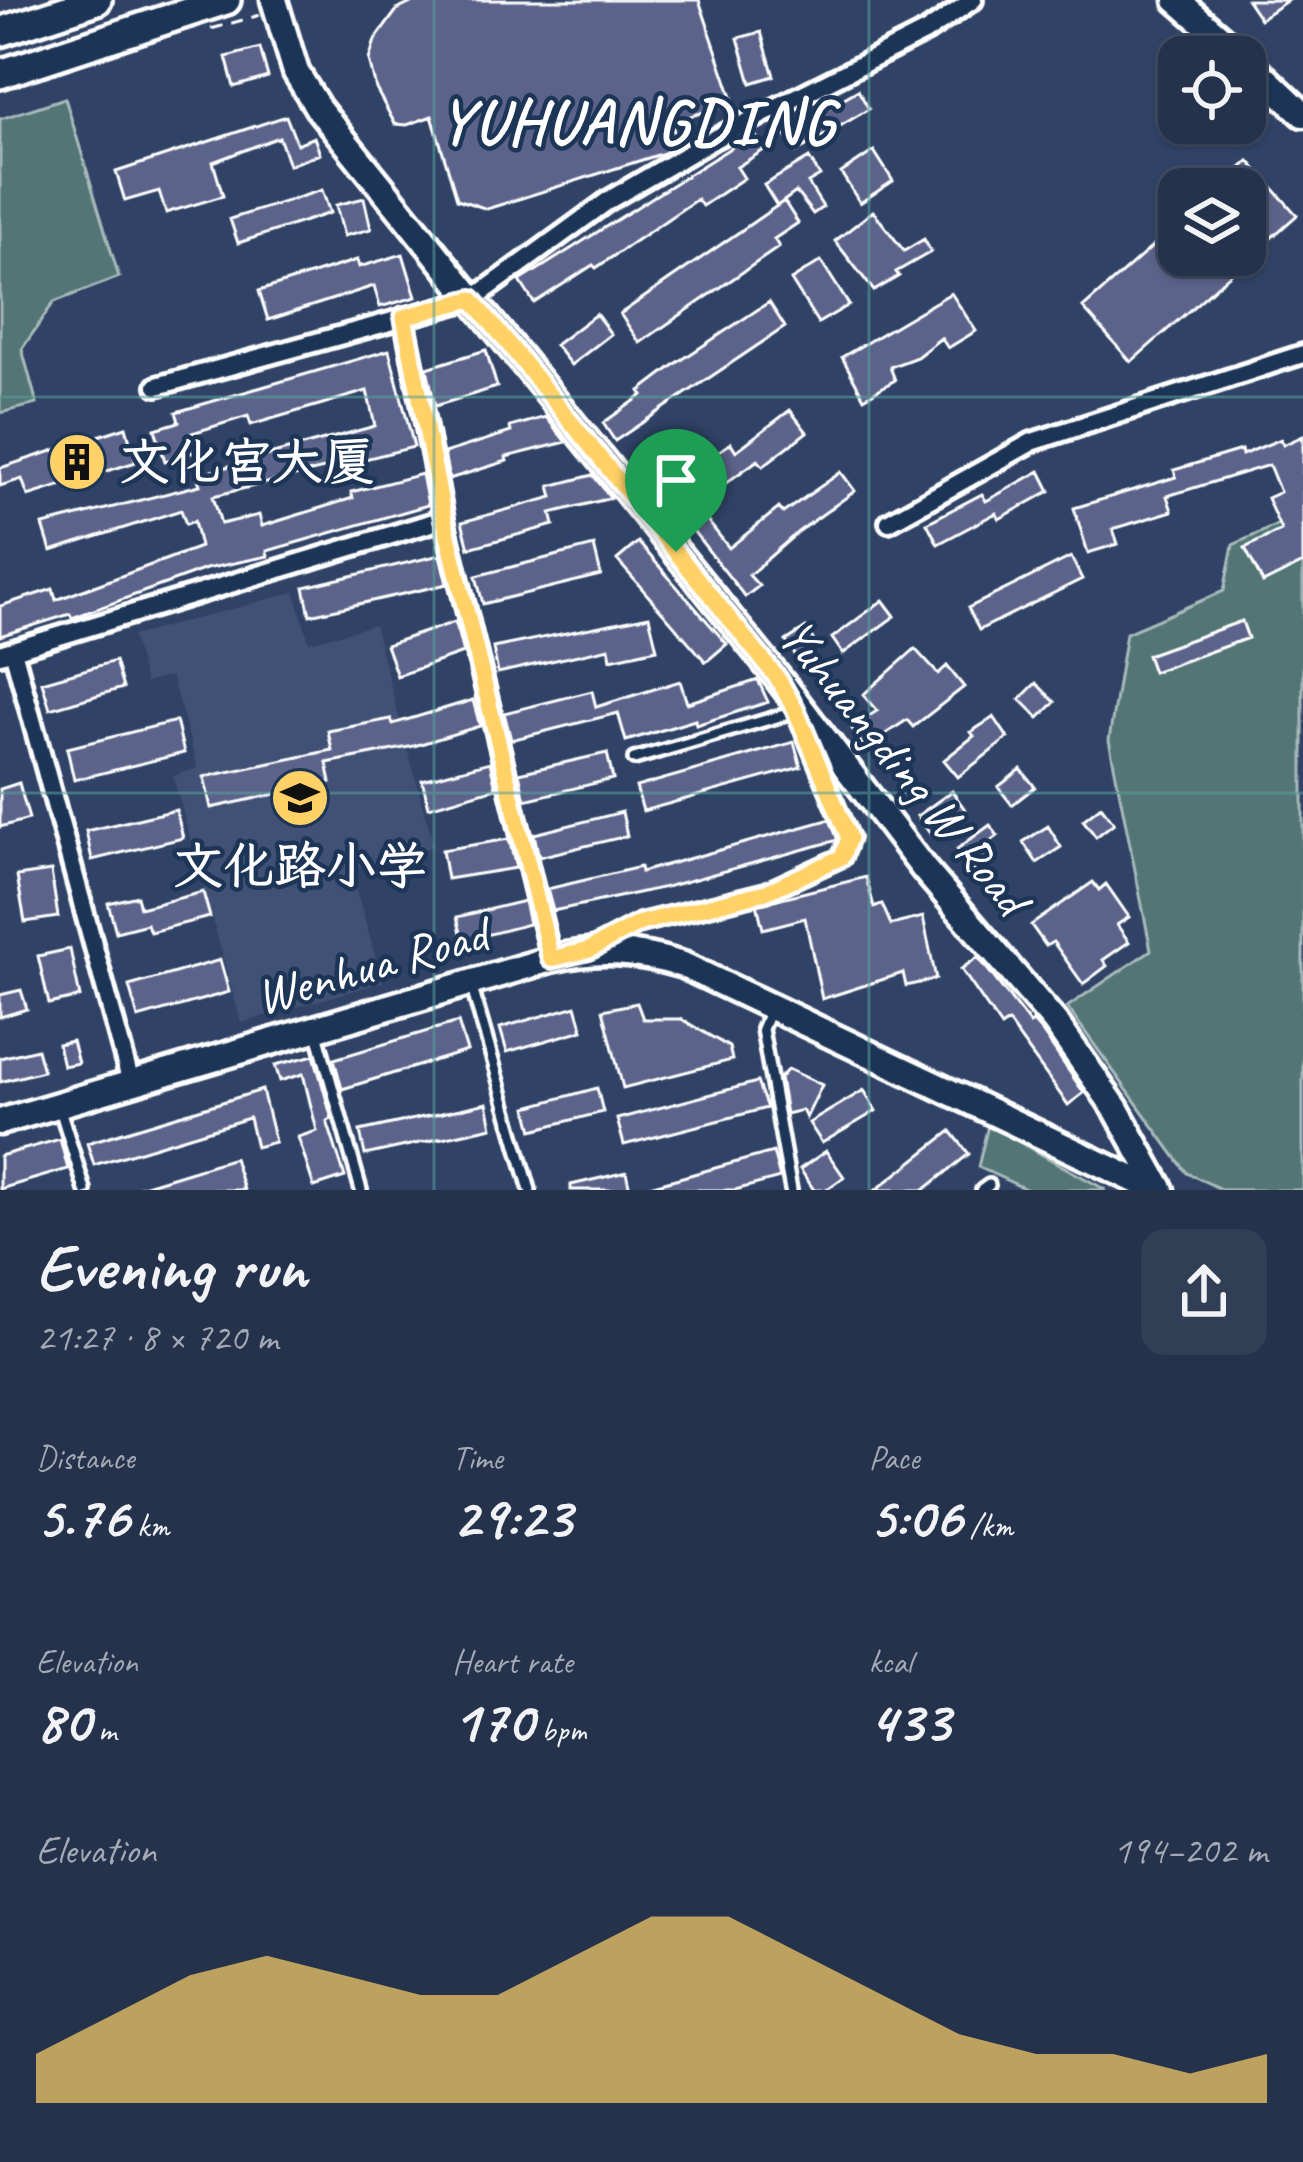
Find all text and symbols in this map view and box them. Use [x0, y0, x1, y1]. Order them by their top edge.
map controls [1158, 36, 1266, 276]
button: locate [1158, 36, 1266, 144]
district label: YUHUANGDING [439, 82, 842, 161]
button: layers [1158, 168, 1266, 276]
pin [625, 429, 727, 552]
place label: 文化宫大厦 [119, 430, 374, 494]
building icon: 文化宫大厦 [46, 431, 108, 493]
icon: arrive [643, 447, 709, 513]
street label: Yuhuangding W Road [765, 605, 1047, 932]
school or university icon: 文化路小学 [269, 767, 331, 829]
place label: 文化路小学 [172, 834, 428, 898]
street label: Wenhua Road [248, 900, 501, 1028]
text: Evening run [36, 1226, 306, 1309]
button: share [1141, 1229, 1267, 1355]
text: 21:27 · 8 × 720 m [36, 1313, 278, 1362]
text: Distance [36, 1437, 134, 1479]
text: Time [452, 1437, 503, 1479]
text: Pace [869, 1437, 920, 1479]
text: 5.76 [36, 1479, 129, 1555]
text: 29:23 [452, 1479, 572, 1555]
text: 5:06 [869, 1479, 962, 1555]
text: km [129, 1505, 169, 1547]
text: /km [962, 1505, 1013, 1547]
text: Elevation [36, 1641, 138, 1683]
text: Heart rate [452, 1641, 573, 1683]
text: kcal [869, 1641, 912, 1683]
text: 80 [36, 1683, 90, 1759]
text: 170 [452, 1683, 533, 1759]
text: 433 [869, 1683, 950, 1759]
text: m [90, 1709, 116, 1751]
text: bpm [533, 1709, 586, 1751]
text: Elevation [36, 1826, 156, 1875]
text: 194–202 m [1113, 1826, 1267, 1875]

